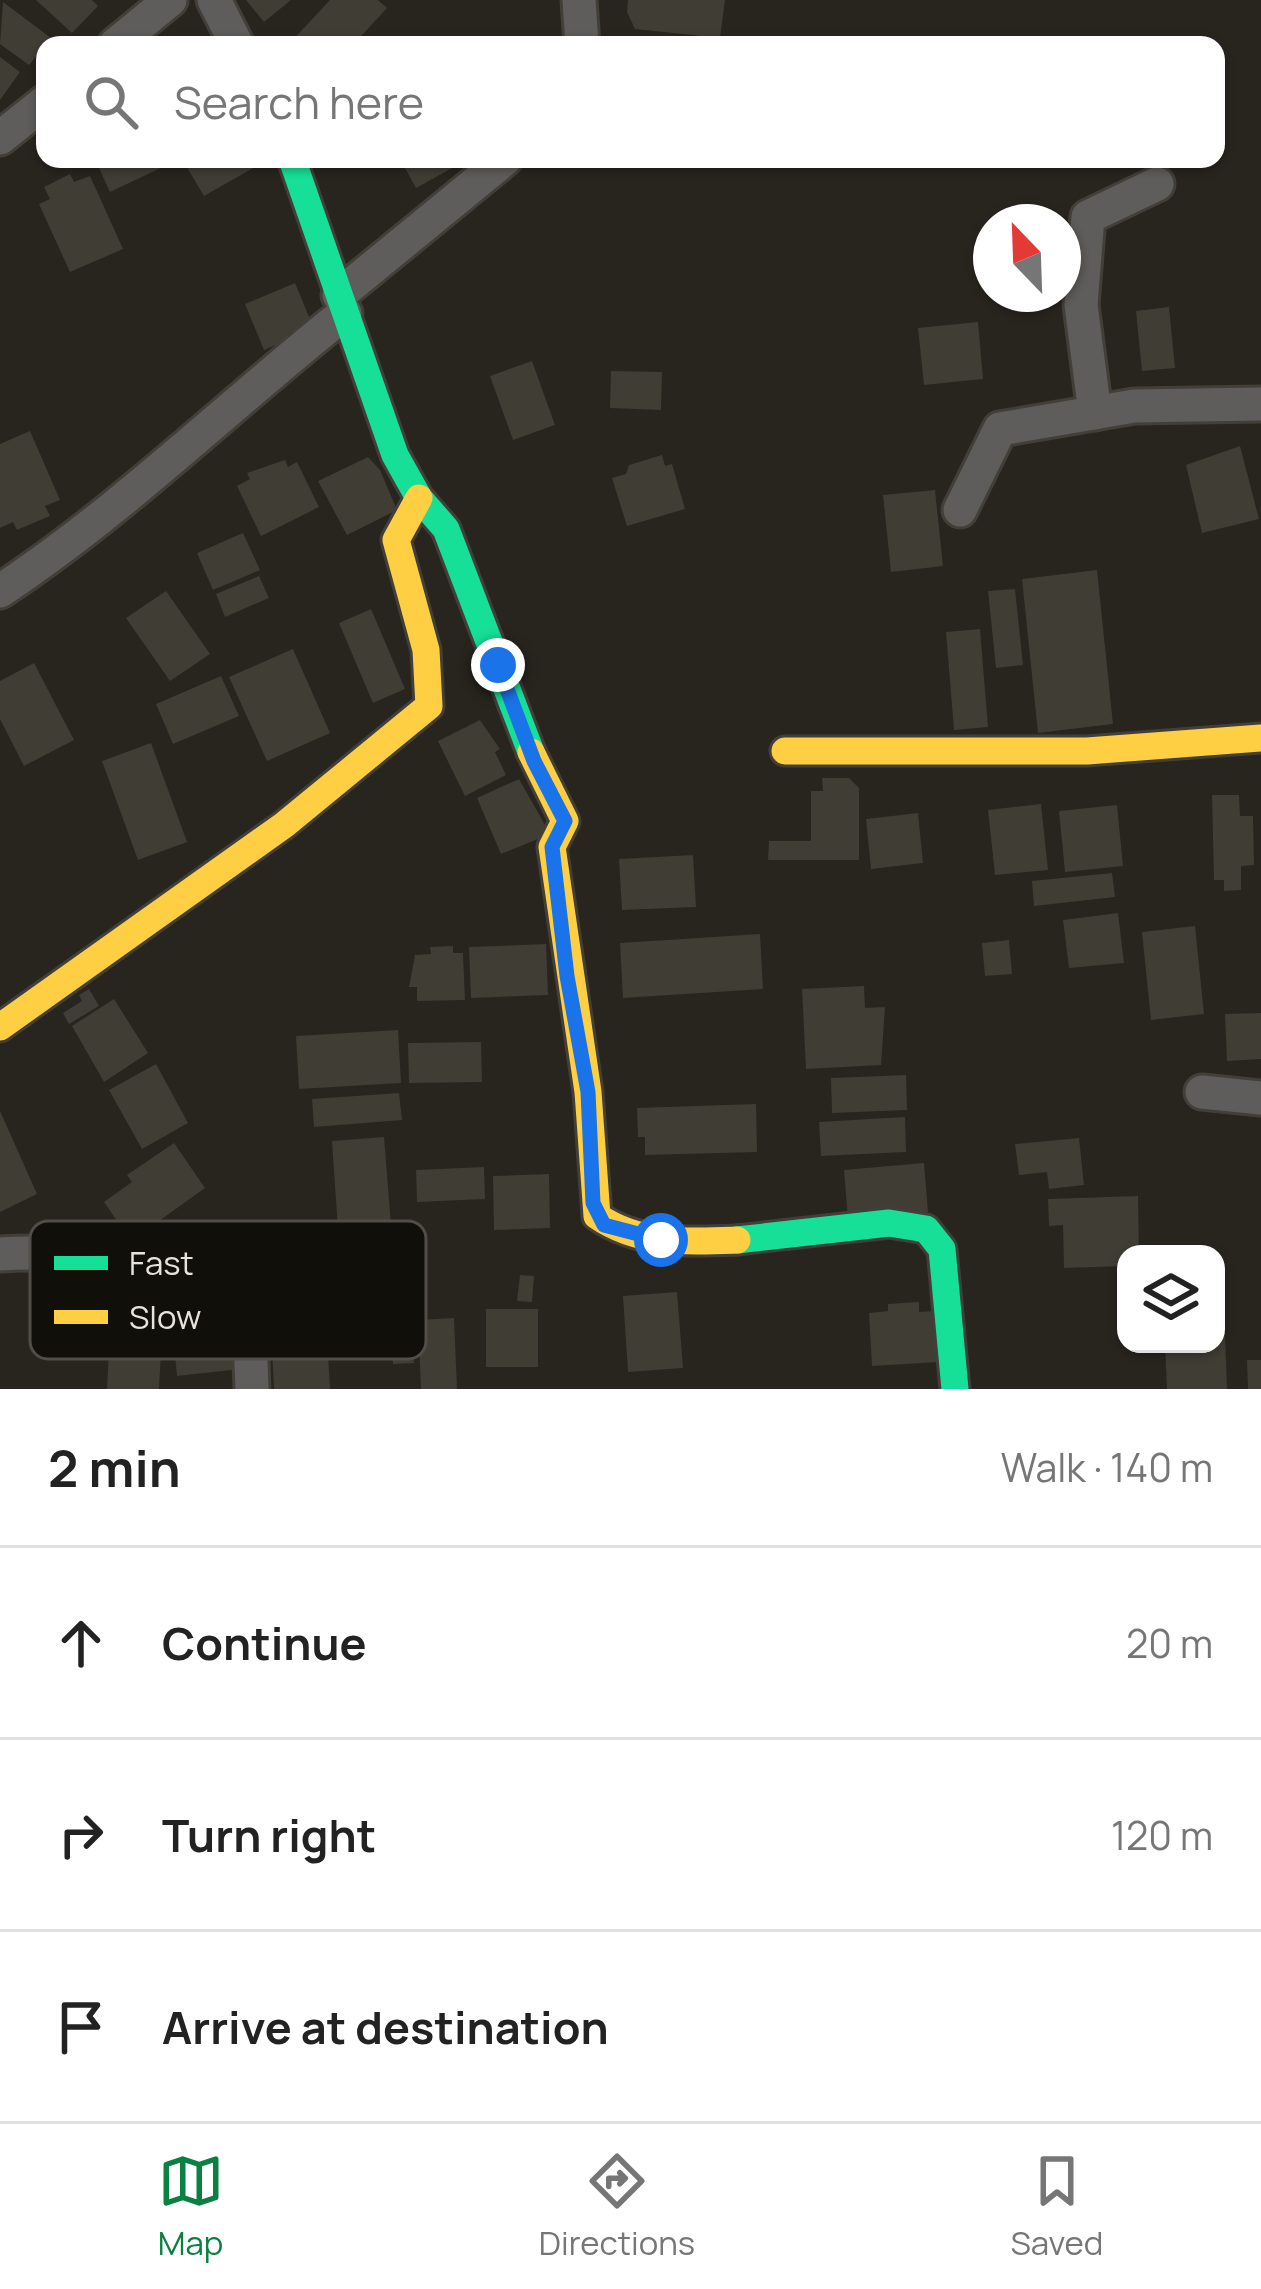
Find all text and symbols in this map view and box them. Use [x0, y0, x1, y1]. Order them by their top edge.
search box [36, 36, 1225, 168]
icon: search [78, 69, 144, 135]
text: Search here [174, 71, 424, 133]
north arrow [973, 204, 1081, 312]
route end [471, 638, 525, 692]
route start [634, 1213, 688, 1267]
legend [30, 1221, 426, 1359]
text: Fast [129, 1240, 194, 1285]
map controls [1117, 1245, 1225, 1353]
button: layers [1117, 1245, 1225, 1353]
text: Slow [129, 1294, 201, 1339]
text: 2 min [48, 1433, 181, 1502]
text: Walk · 140 m [1001, 1440, 1213, 1494]
icon: ahead [48, 1610, 114, 1676]
text: Continue [162, 1612, 367, 1674]
text: 20 m [1126, 1616, 1213, 1670]
icon: right [48, 1802, 114, 1868]
text: Turn right [162, 1804, 376, 1866]
text: 120 m [1111, 1808, 1213, 1862]
icon: arrive [48, 1994, 114, 2060]
text: Arrive at destination [162, 1996, 609, 2058]
tab: Map [158, 2148, 224, 2265]
tab: Directions [539, 2148, 695, 2265]
tab: Saved [1010, 2148, 1103, 2265]

